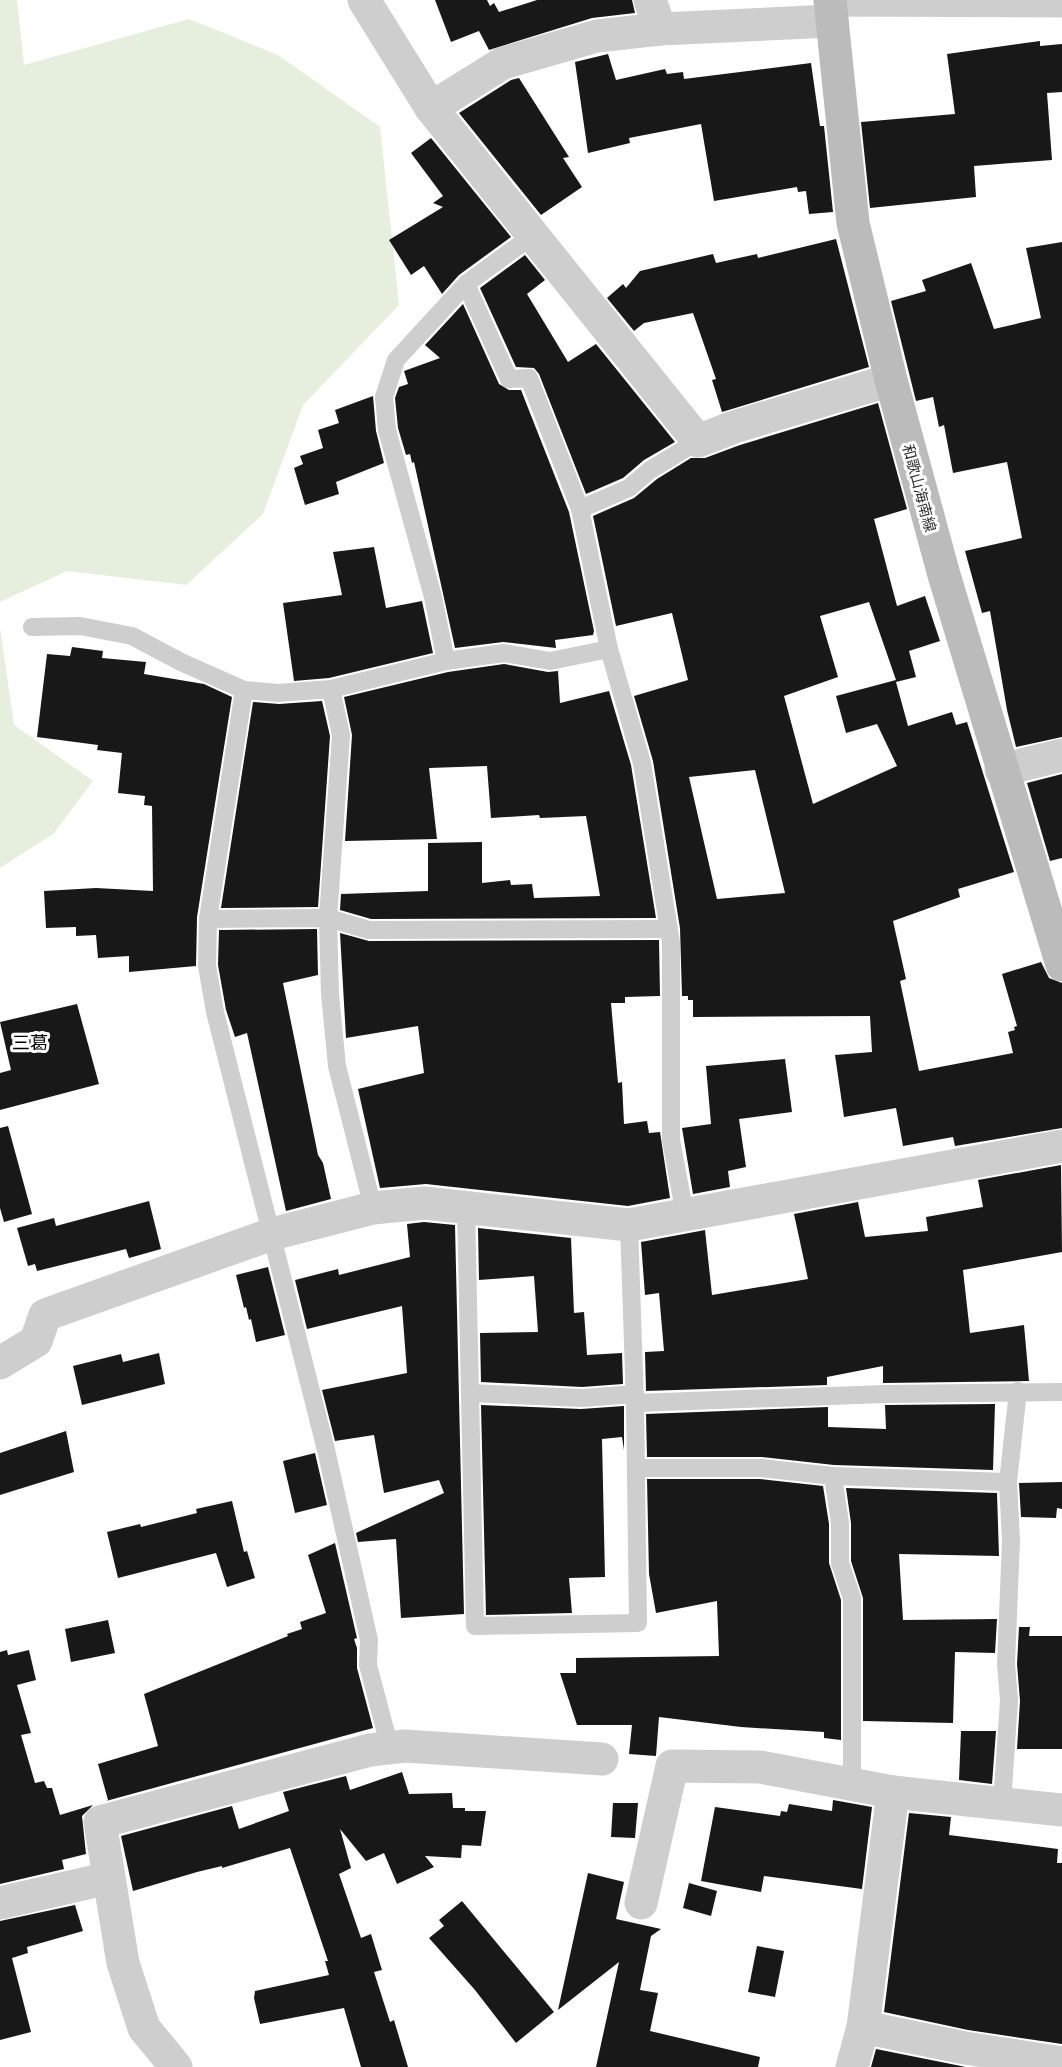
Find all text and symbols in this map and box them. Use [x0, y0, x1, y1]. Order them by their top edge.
street label: 和歌山海南線 [899, 442, 941, 534]
district label: 三葛 [12, 1030, 48, 1054]

